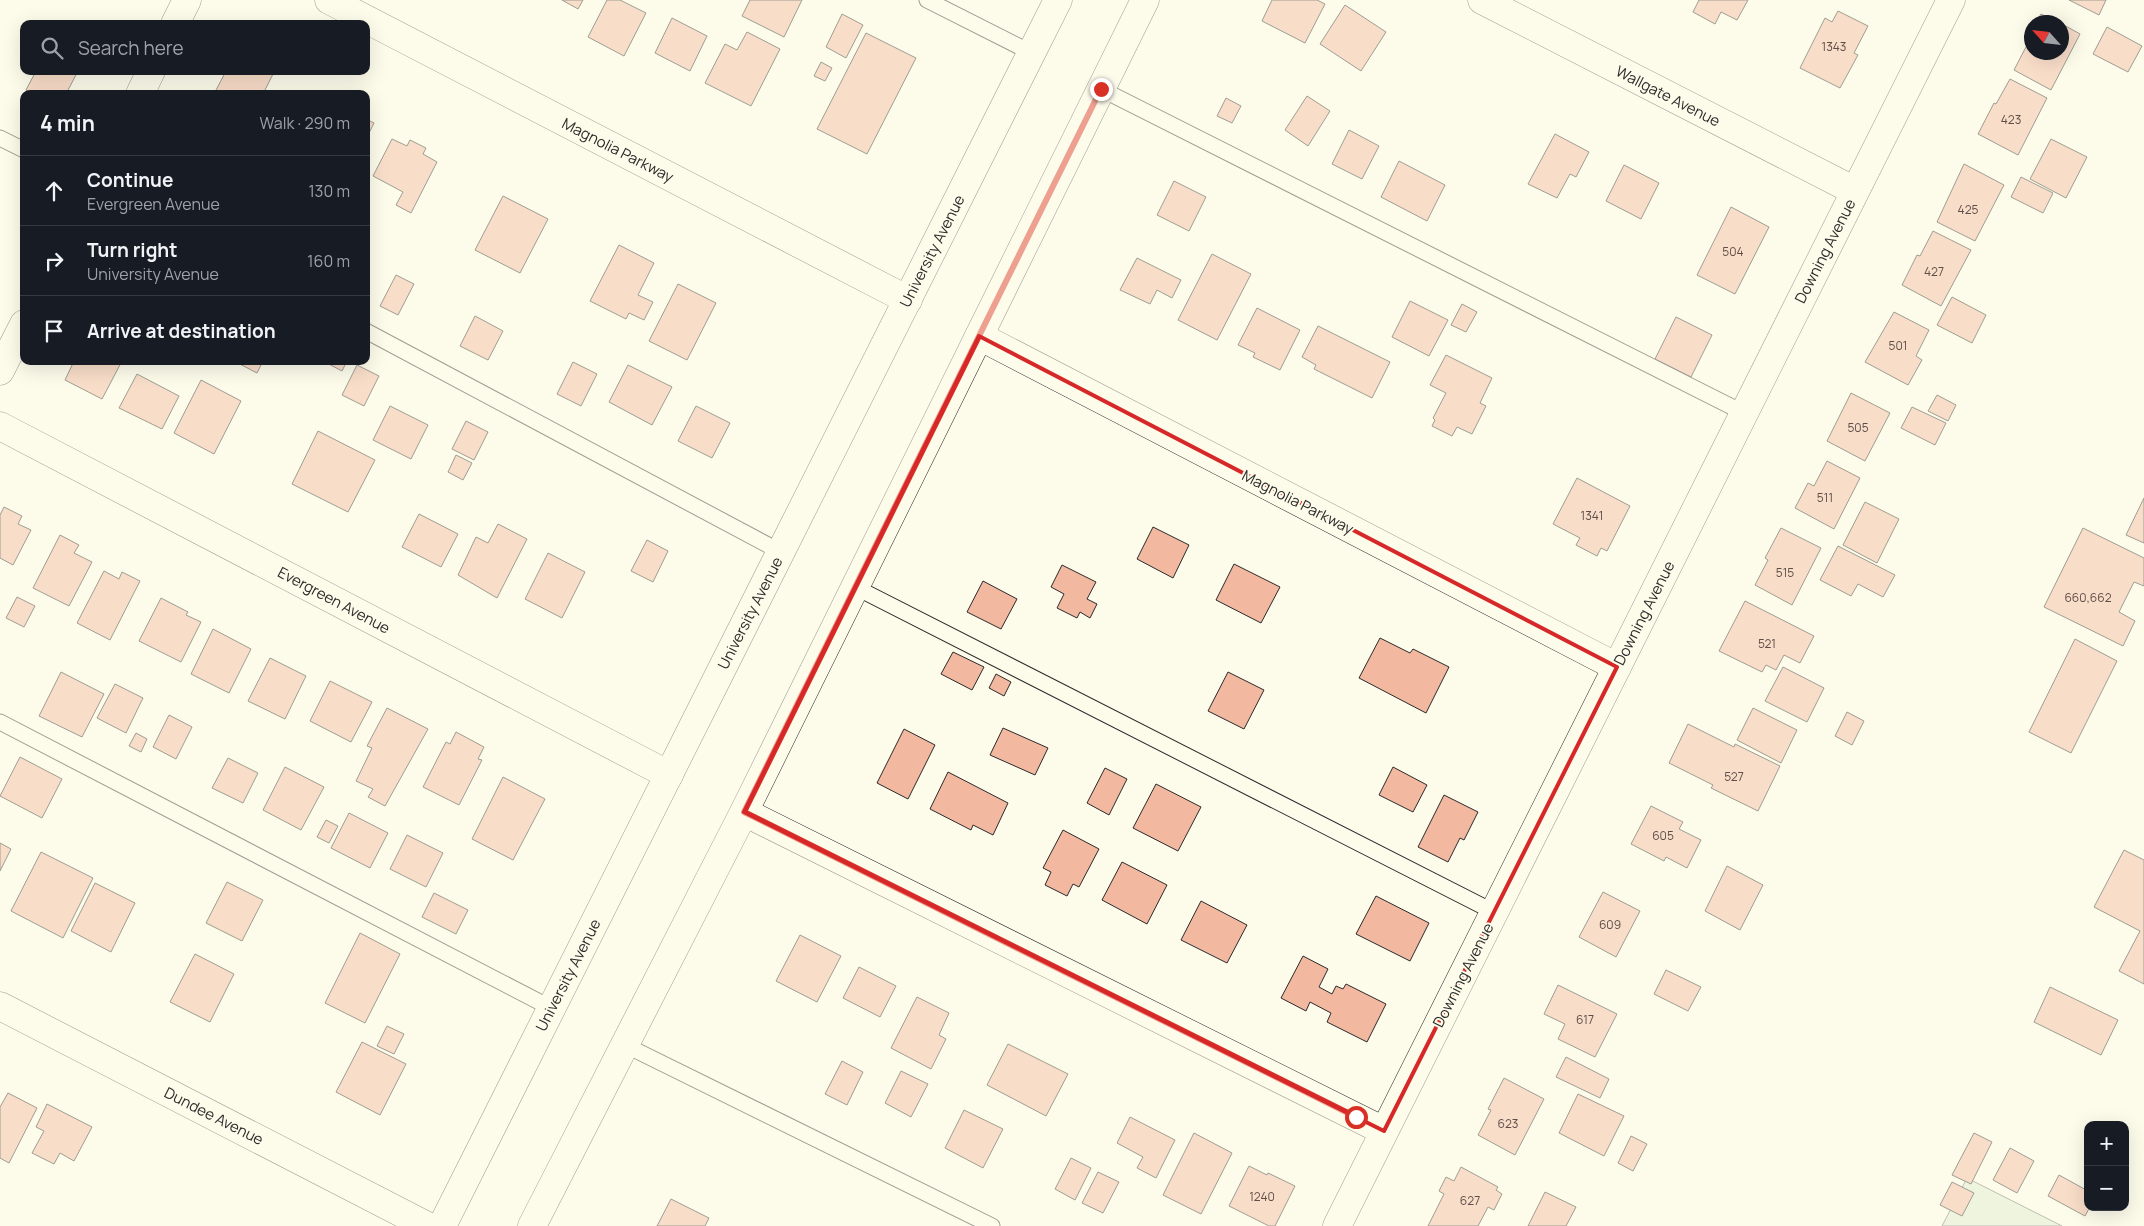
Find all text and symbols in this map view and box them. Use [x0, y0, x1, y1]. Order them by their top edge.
north arrow [2024, 15, 2069, 60]
search box [20, 20, 370, 75]
icon: search [38, 34, 66, 62]
text: Search here [78, 35, 184, 61]
house number: 1343 [1821, 38, 1847, 55]
street label: Wallgate Avenue [1612, 61, 1724, 132]
route end [1090, 78, 1113, 101]
text: 4 min [40, 109, 95, 137]
house number: 423 [2001, 111, 2021, 128]
text: Walk · 290 m [260, 112, 350, 134]
street label: Magnolia Parkway [559, 113, 677, 187]
text: Continue [87, 167, 173, 193]
icon: ahead [40, 177, 68, 205]
text: 130 m [308, 180, 350, 202]
street label: University Avenue [895, 191, 970, 311]
text: Evergreen Avenue [87, 193, 220, 215]
street label: Downing Avenue [1790, 195, 1860, 307]
house number: 425 [1958, 201, 1978, 218]
text: Turn right [87, 237, 177, 263]
house number: 504 [1722, 243, 1744, 260]
icon: right [40, 247, 68, 275]
text: 160 m [307, 250, 350, 272]
text: University Avenue [87, 263, 219, 285]
house number: 427 [1924, 263, 1944, 280]
icon: arrive [40, 317, 68, 345]
text: Arrive at destination [87, 318, 276, 344]
house number: 501 [1889, 337, 1907, 354]
house number: 505 [1847, 419, 1869, 436]
street label: Magnolia Parkway [1239, 465, 1357, 539]
house number: 511 [1817, 489, 1833, 506]
house number: 1341 [1580, 507, 1604, 524]
street label: University Avenue [713, 553, 788, 673]
street label: Downing Avenue [1609, 557, 1679, 669]
street label: Evergreen Avenue [274, 562, 394, 639]
house number: 515 [1776, 564, 1794, 581]
house number: 660,662 [2064, 589, 2112, 606]
house number: 521 [1758, 635, 1776, 652]
house number: 527 [1724, 768, 1744, 785]
house number: 605 [1652, 827, 1674, 844]
street label: University Avenue [531, 915, 606, 1035]
house number: 609 [1599, 916, 1621, 933]
street label: Downing Avenue [1428, 919, 1498, 1031]
house number: 617 [1576, 1011, 1594, 1028]
street label: Dundee Avenue [161, 1082, 267, 1150]
route start [1345, 1106, 1368, 1129]
house number: 623 [1498, 1115, 1518, 1132]
map controls [2084, 1121, 2129, 1211]
button: + [2084, 1121, 2129, 1166]
button: − [2084, 1166, 2129, 1211]
house number: 1240 [1249, 1188, 1275, 1205]
house number: 627 [1460, 1192, 1480, 1209]

